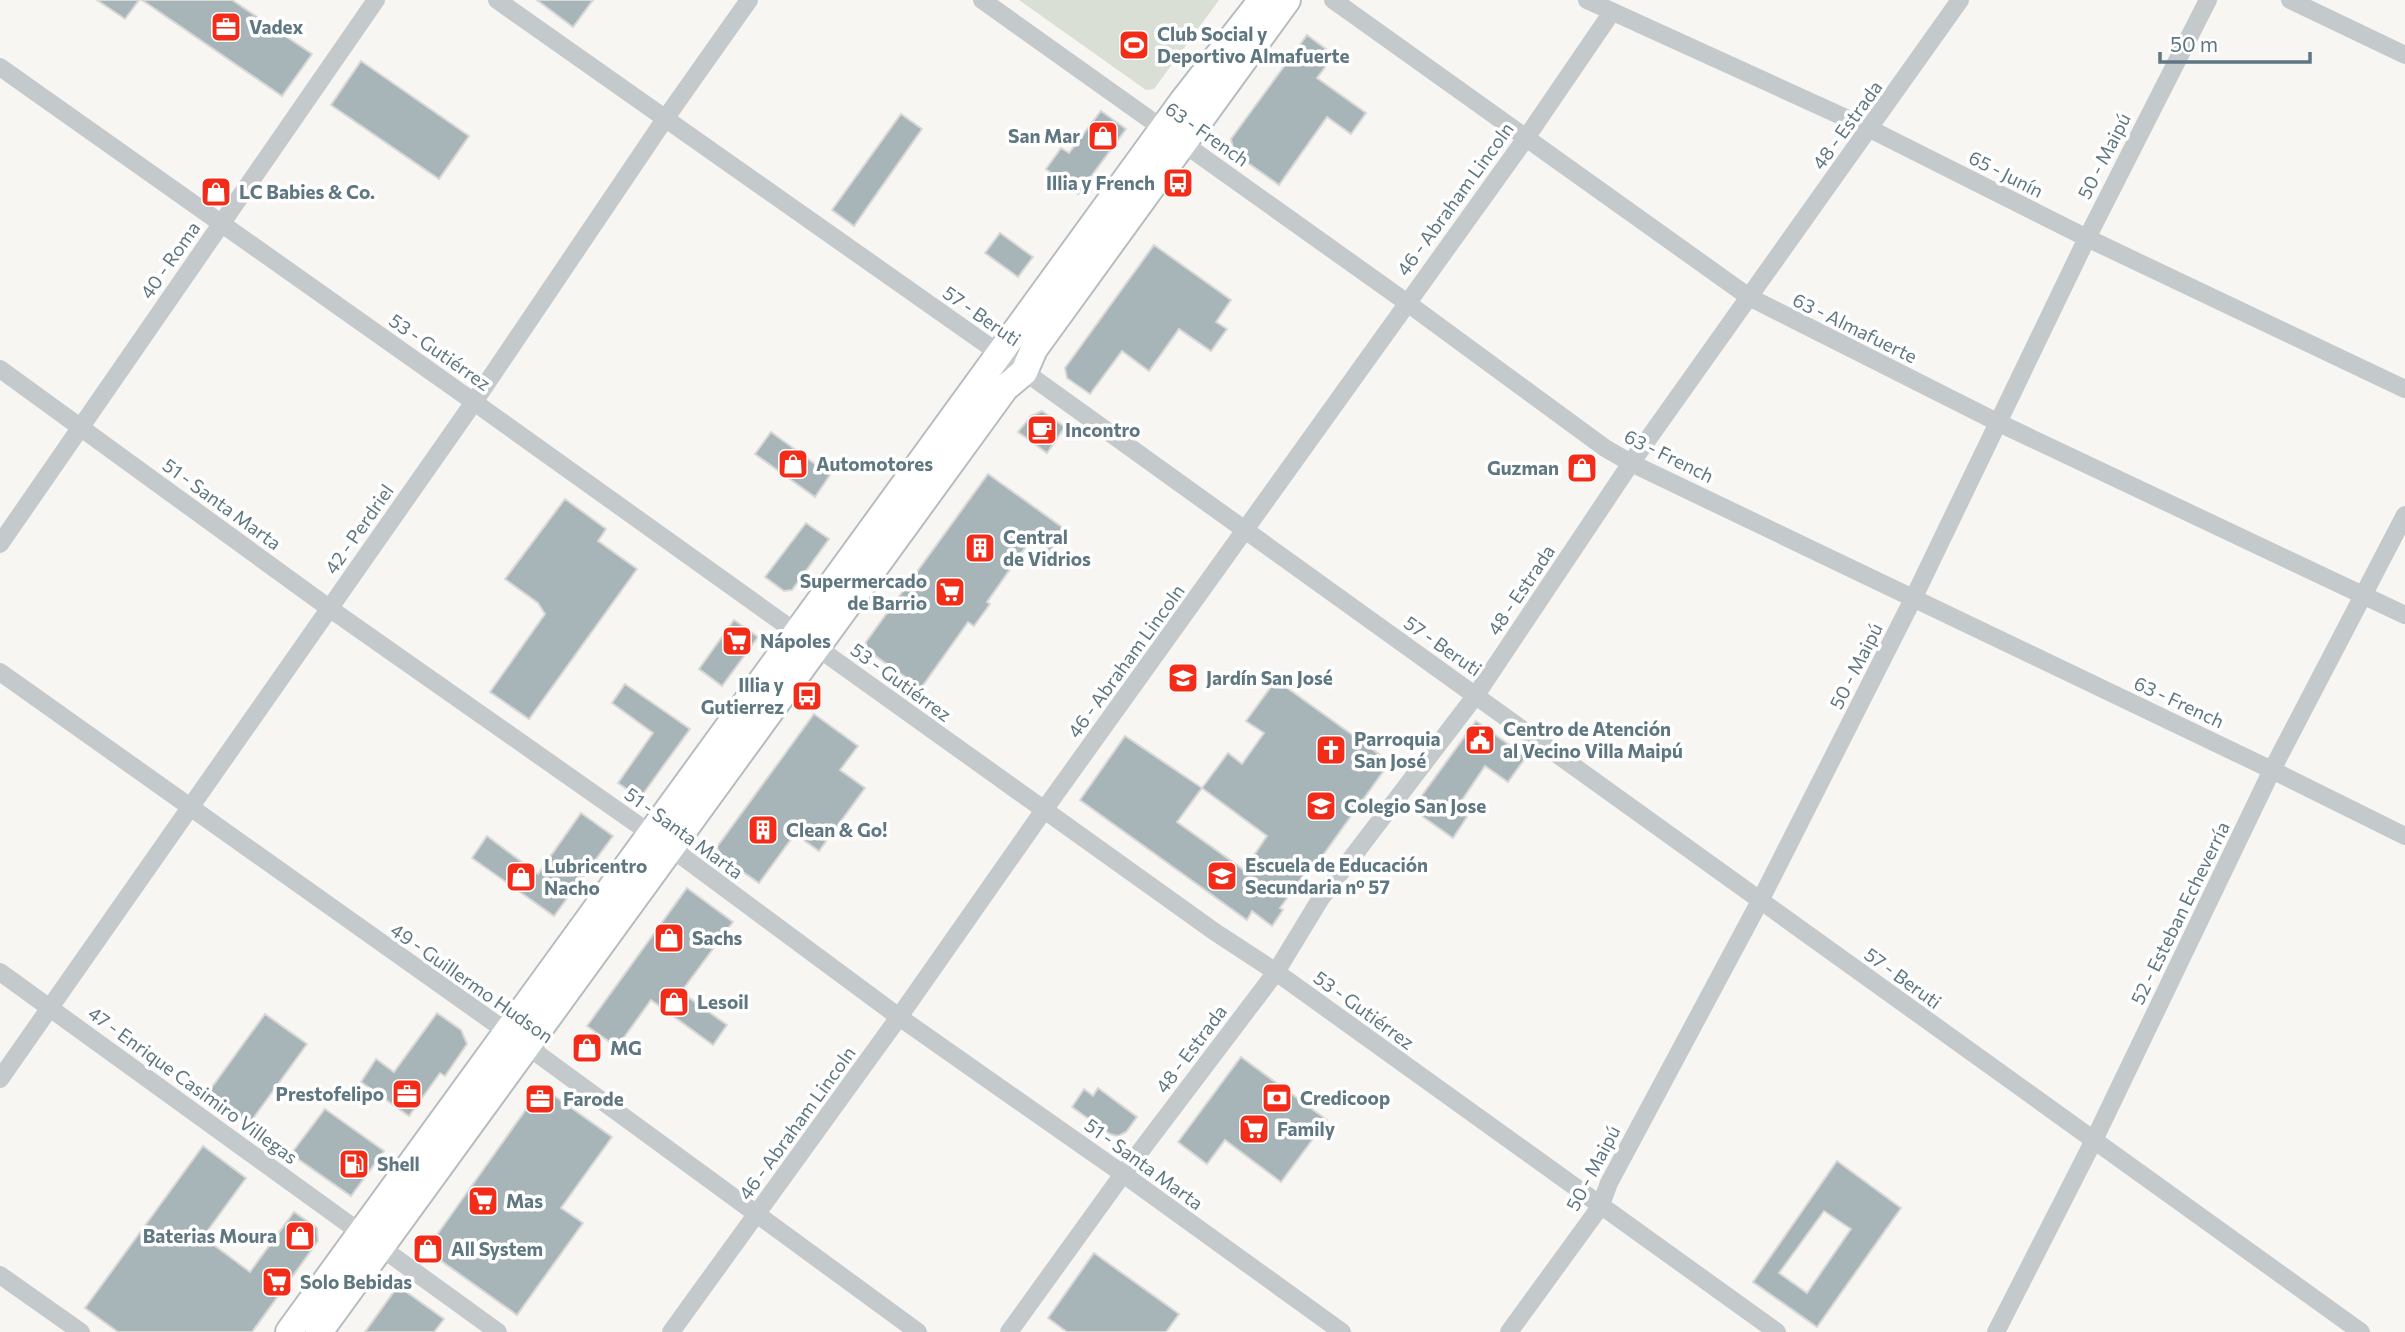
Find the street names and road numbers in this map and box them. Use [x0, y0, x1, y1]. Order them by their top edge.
street label: 48 - Estrada [1807, 76, 1886, 174]
street label: 63 - French [1161, 96, 1253, 171]
street label: 50 - Maipú [2072, 109, 2135, 203]
street label: 46 - Abraham Lincoln [1391, 117, 1518, 280]
street label: 65 - Junín [1965, 145, 2047, 202]
street label: 40 - Roma [135, 217, 205, 303]
street label: 57 - Beruti [939, 281, 1026, 351]
street label: 63 - Almafuerte [1789, 288, 1921, 368]
street label: 53 - Gutiérrez [385, 308, 495, 395]
street label: 63 - French [1621, 424, 1718, 487]
street label: 51 - Santa Marta [159, 453, 286, 554]
street label: 42 - Perdriel [319, 479, 398, 578]
street label: 48 - Estrada [1482, 540, 1559, 639]
street label: 46 - Abraham Lincoln [1062, 579, 1189, 742]
street label: 57 - Beruti [1400, 611, 1487, 681]
street label: 50 - Maipú [1824, 619, 1887, 713]
street label: 53 - Gutiérrez [847, 637, 956, 726]
street label: 63 - French [2131, 671, 2228, 732]
street label: 51 - Santa Marta [621, 782, 748, 883]
street label: 52 - Esteban Echeverría [2125, 818, 2234, 1008]
street label: 49 - Guillermo Hudson [387, 918, 558, 1047]
street label: 57 - Beruti [1860, 942, 1946, 1013]
street label: 53 - Gutiérrez [1310, 965, 1419, 1054]
street label: 48 - Estrada [1150, 1000, 1231, 1097]
street label: 47 - Enrique Casimiro Villegas [84, 1001, 302, 1168]
street label: 46 - Abraham Lincoln [733, 1041, 860, 1204]
street label: 51 - Santa Marta [1081, 1113, 1208, 1214]
street label: 50 - Maipú [1561, 1121, 1625, 1214]

